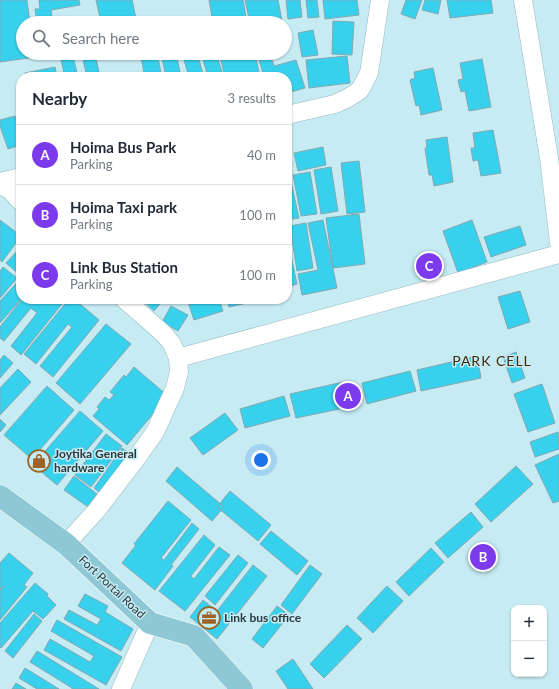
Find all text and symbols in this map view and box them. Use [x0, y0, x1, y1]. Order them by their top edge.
search box [16, 16, 292, 60]
icon: search [30, 27, 52, 49]
text: Search here [62, 29, 139, 47]
text: Nearby [32, 88, 87, 109]
text: 3 results [228, 90, 276, 106]
text: Hoima Bus Park [70, 138, 176, 156]
text: A [40, 147, 50, 163]
text: 40 m [247, 147, 276, 163]
text: Parking [70, 156, 113, 172]
text: Hoima Taxi park [70, 198, 177, 216]
text: B [41, 207, 49, 223]
text: 100 m [239, 207, 276, 223]
text: Parking [70, 216, 113, 232]
pin: C [416, 251, 442, 281]
text: Link Bus Station [70, 258, 178, 276]
text: C [41, 267, 49, 283]
text: 100 m [239, 267, 276, 283]
text: Parking [70, 276, 113, 292]
district label: PARK CELL [452, 352, 532, 369]
pin: A [335, 381, 361, 411]
place label: Joytika General hardware [54, 446, 137, 475]
shop icon: Joytika General hardware [26, 448, 52, 474]
your location [251, 450, 271, 470]
pin: B [470, 542, 496, 572]
street label: Fort Portal Road [76, 552, 149, 621]
office icon: Link bus office [196, 605, 222, 631]
map controls [511, 605, 547, 677]
button: + [511, 605, 547, 641]
place label: Link bus office [224, 610, 302, 625]
button: − [511, 641, 547, 677]

